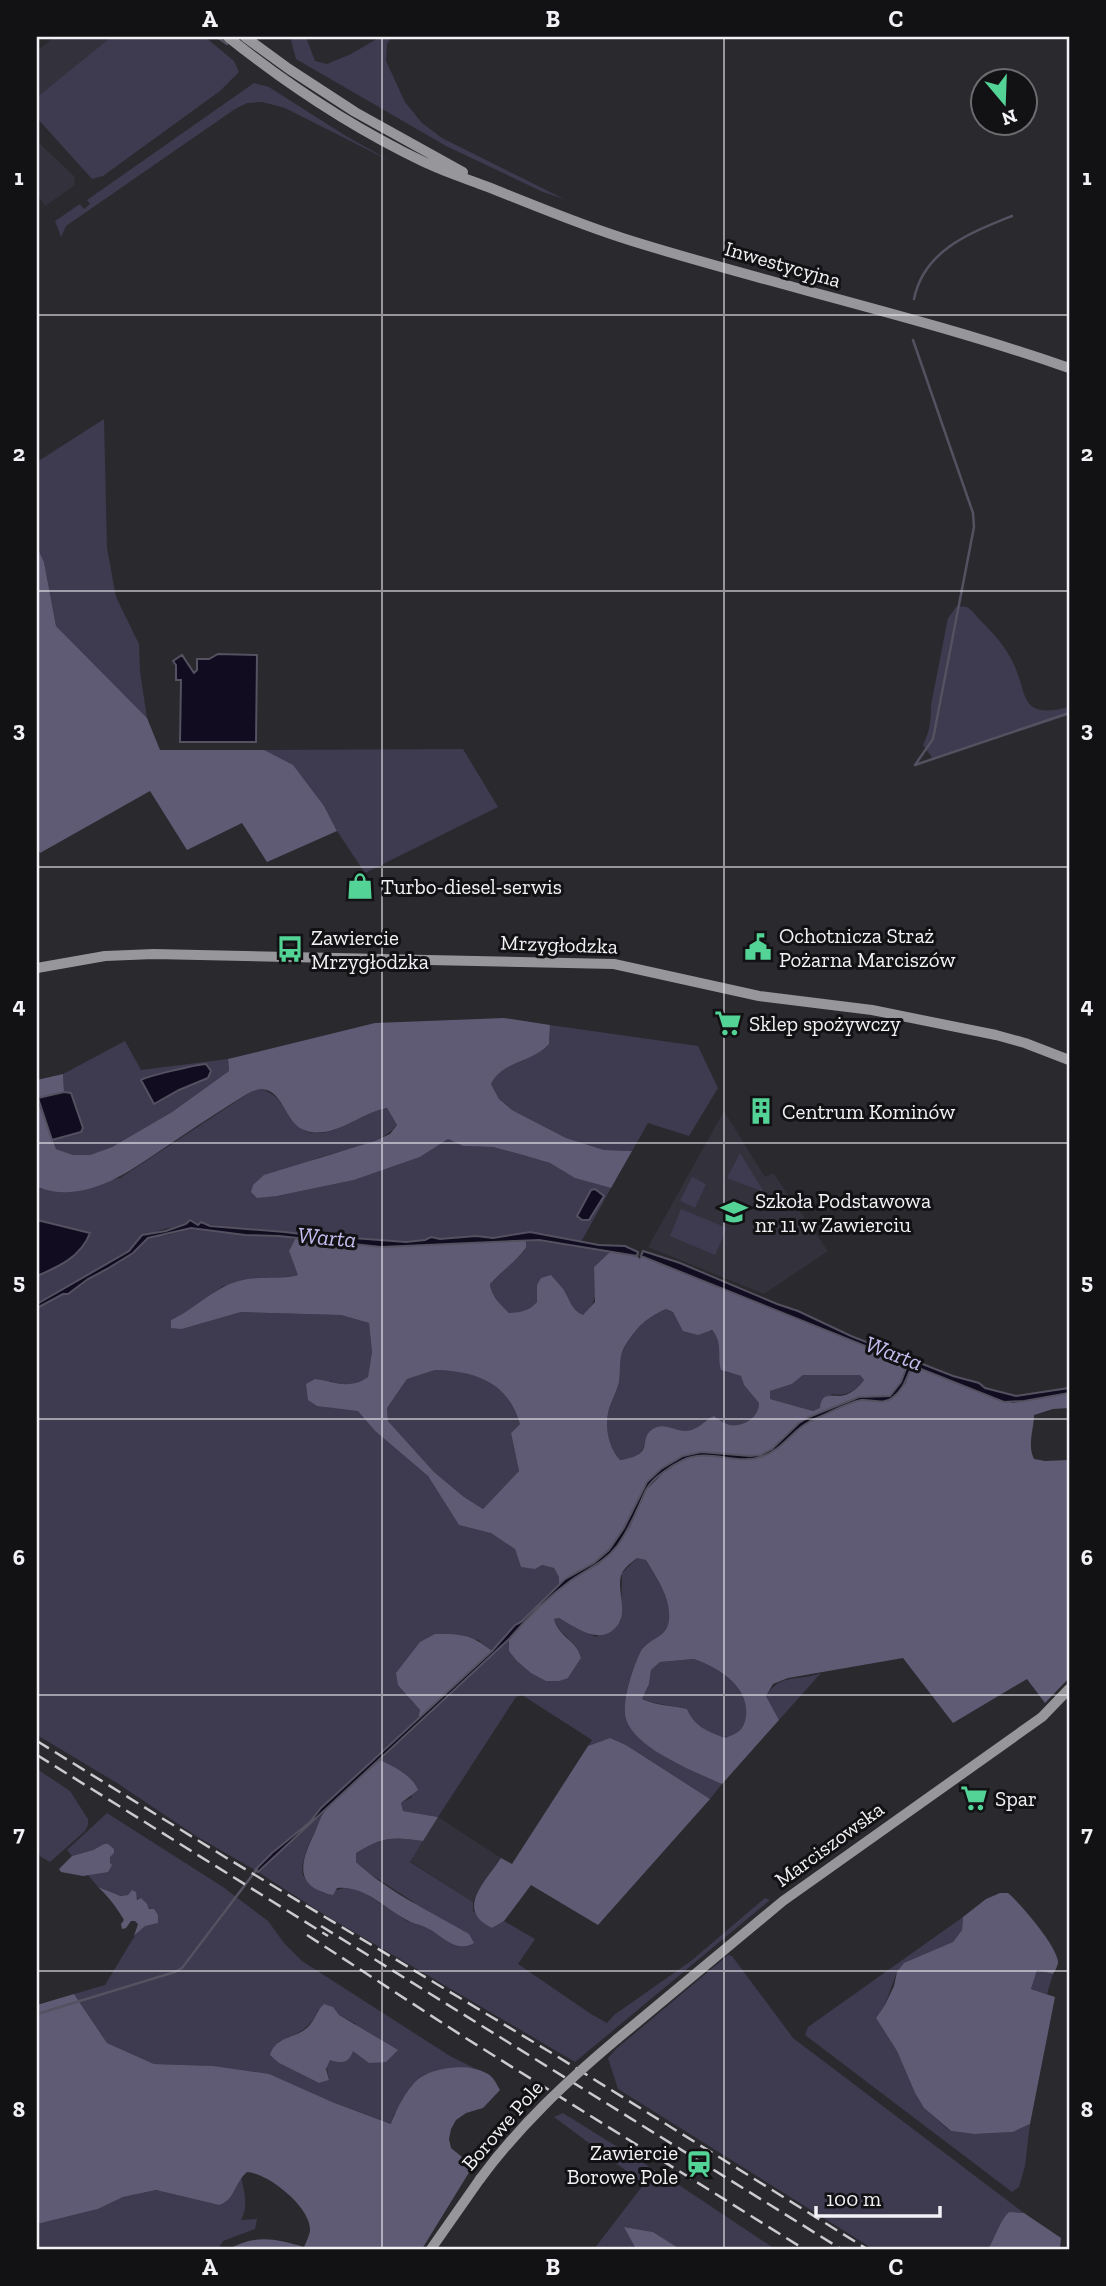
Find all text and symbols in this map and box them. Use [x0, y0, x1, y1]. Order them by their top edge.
text: A [202, 5, 218, 33]
text: B [546, 5, 560, 33]
text: C [889, 5, 903, 33]
north arrow [970, 66, 1040, 136]
text: N [999, 104, 1020, 131]
text: 1 [14, 163, 24, 191]
text: 1 [1082, 163, 1092, 191]
street label: Inwestycyjna [722, 236, 844, 293]
text: 2 [13, 439, 25, 467]
text: 2 [1081, 439, 1093, 467]
text: 3 [13, 715, 25, 743]
text: 3 [1081, 715, 1093, 743]
shop icon: Turbo-diesel-serwis [345, 871, 375, 901]
place label: Turbo-diesel-serwis [381, 874, 562, 899]
place label: Ochotnicza Straż Pożarna Marciszów [779, 923, 955, 972]
place label: Zawiercie Mrzygłodzka [311, 925, 429, 974]
street label: Mrzygłodzka [500, 929, 618, 959]
public building icon: Ochotnicza Straż Pożarna Marciszów [743, 932, 773, 962]
bus stop icon: Zawiercie Mrzygłodzka [275, 934, 305, 964]
text: 4 [12, 991, 26, 1019]
text: 4 [1080, 991, 1094, 1019]
supermarket icon: Sklep spożywczy [713, 1008, 743, 1038]
place label: Sklep spożywczy [749, 1011, 901, 1036]
building icon: Centrum Kominów [746, 1096, 776, 1126]
place label: Centrum Kominów [782, 1099, 955, 1124]
place label: Szkoła Podstawowa nr 11 w Zawierciu [755, 1188, 931, 1237]
school or university icon: Szkoła Podstawowa nr 11 w Zawierciu [719, 1197, 749, 1227]
water label: Warta [296, 1220, 358, 1254]
text: 5 [13, 1267, 25, 1295]
text: 5 [1081, 1267, 1093, 1295]
water label: Warta [861, 1329, 927, 1377]
text: 6 [13, 1543, 25, 1571]
text: 6 [1081, 1543, 1093, 1571]
supermarket icon: Spar [959, 1783, 989, 1813]
place label: Spar [995, 1786, 1037, 1811]
street label: Marciszowska [770, 1796, 888, 1892]
text: 7 [13, 1819, 25, 1847]
text: 7 [1081, 1819, 1093, 1847]
street label: Borowe Pole [456, 2075, 548, 2175]
text: 8 [13, 2095, 25, 2123]
text: 8 [1081, 2095, 1093, 2123]
place label: Zawiercie Borowe Pole [567, 2140, 678, 2189]
station icon: Zawiercie Borowe Pole [684, 2149, 714, 2179]
scale bar [816, 2174, 940, 2218]
text: 100 m [826, 2186, 881, 2211]
text: A [202, 2253, 218, 2281]
text: B [546, 2253, 560, 2281]
text: C [889, 2253, 903, 2281]

